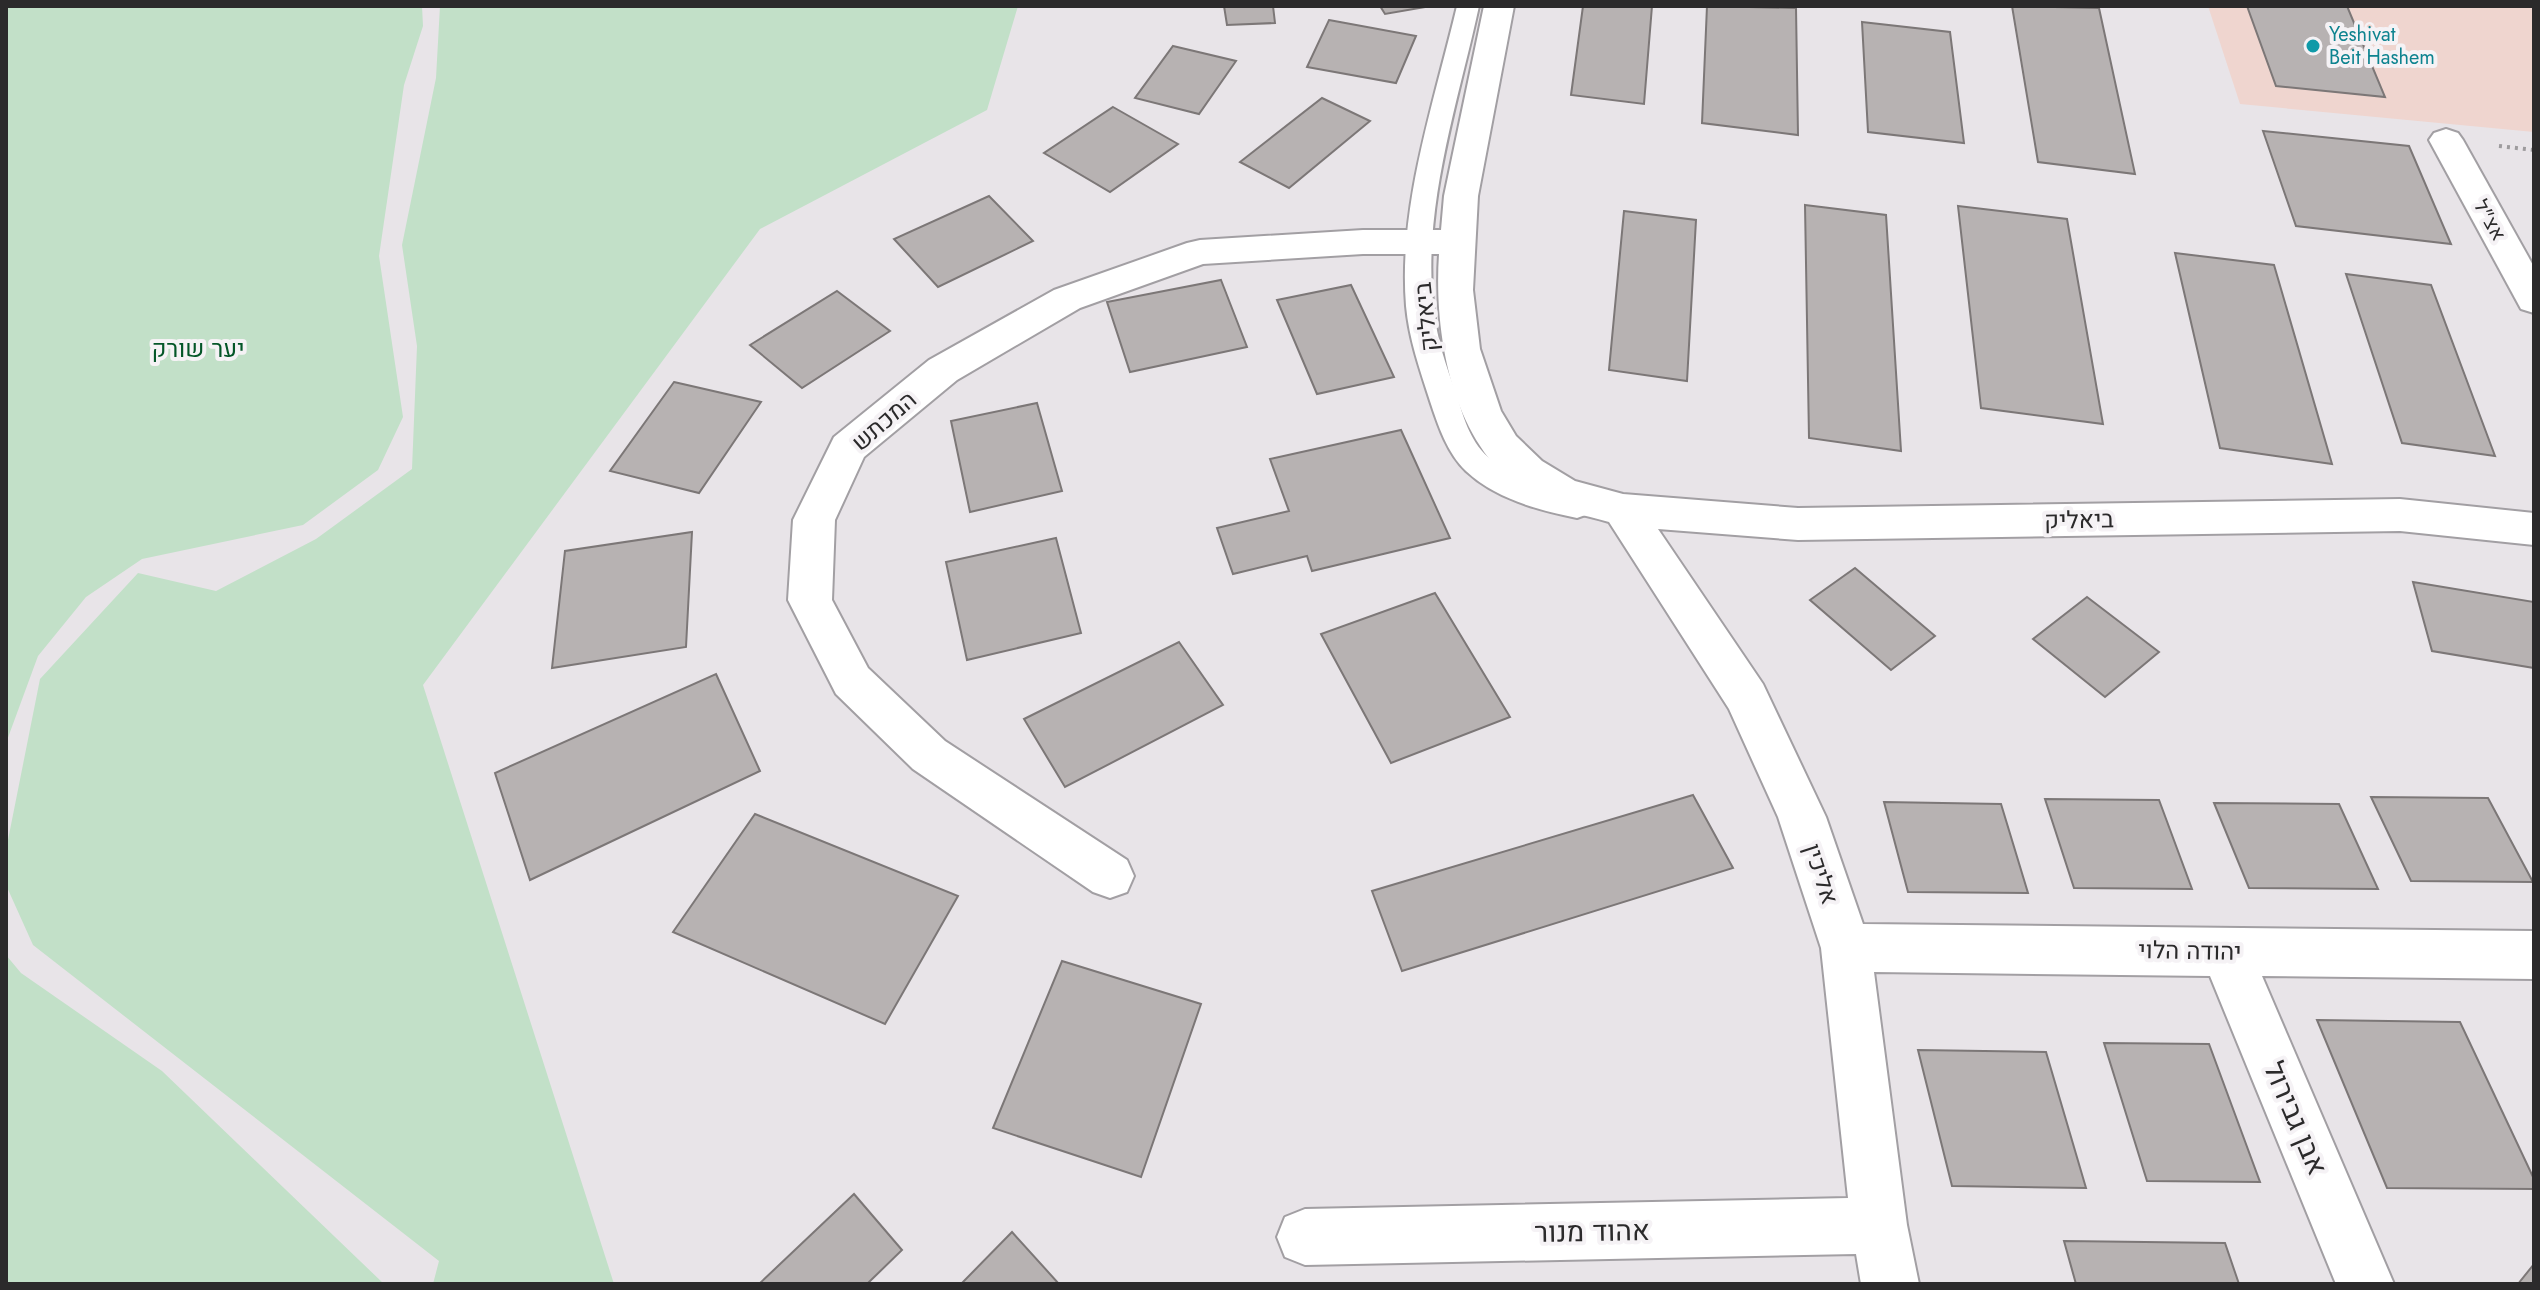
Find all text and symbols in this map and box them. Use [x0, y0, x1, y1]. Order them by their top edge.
place label: Yeshivat Beit Hashem [2329, 20, 2435, 72]
marker: Yeshivat Beit Hashem [2304, 37, 2322, 55]
street label: אצ"ל [2466, 194, 2513, 246]
street label: ביאליק [1404, 280, 1447, 354]
park label: יער שורק [152, 331, 244, 366]
street label: המכתש [843, 382, 924, 459]
street label: ביאליק [2044, 501, 2115, 538]
street label: אליכין [1795, 839, 1848, 909]
street label: יהודה הלוי [2138, 932, 2242, 969]
street label: אבן גבירול [2253, 1055, 2338, 1181]
street label: אהוד מנור [1534, 1210, 1650, 1253]

